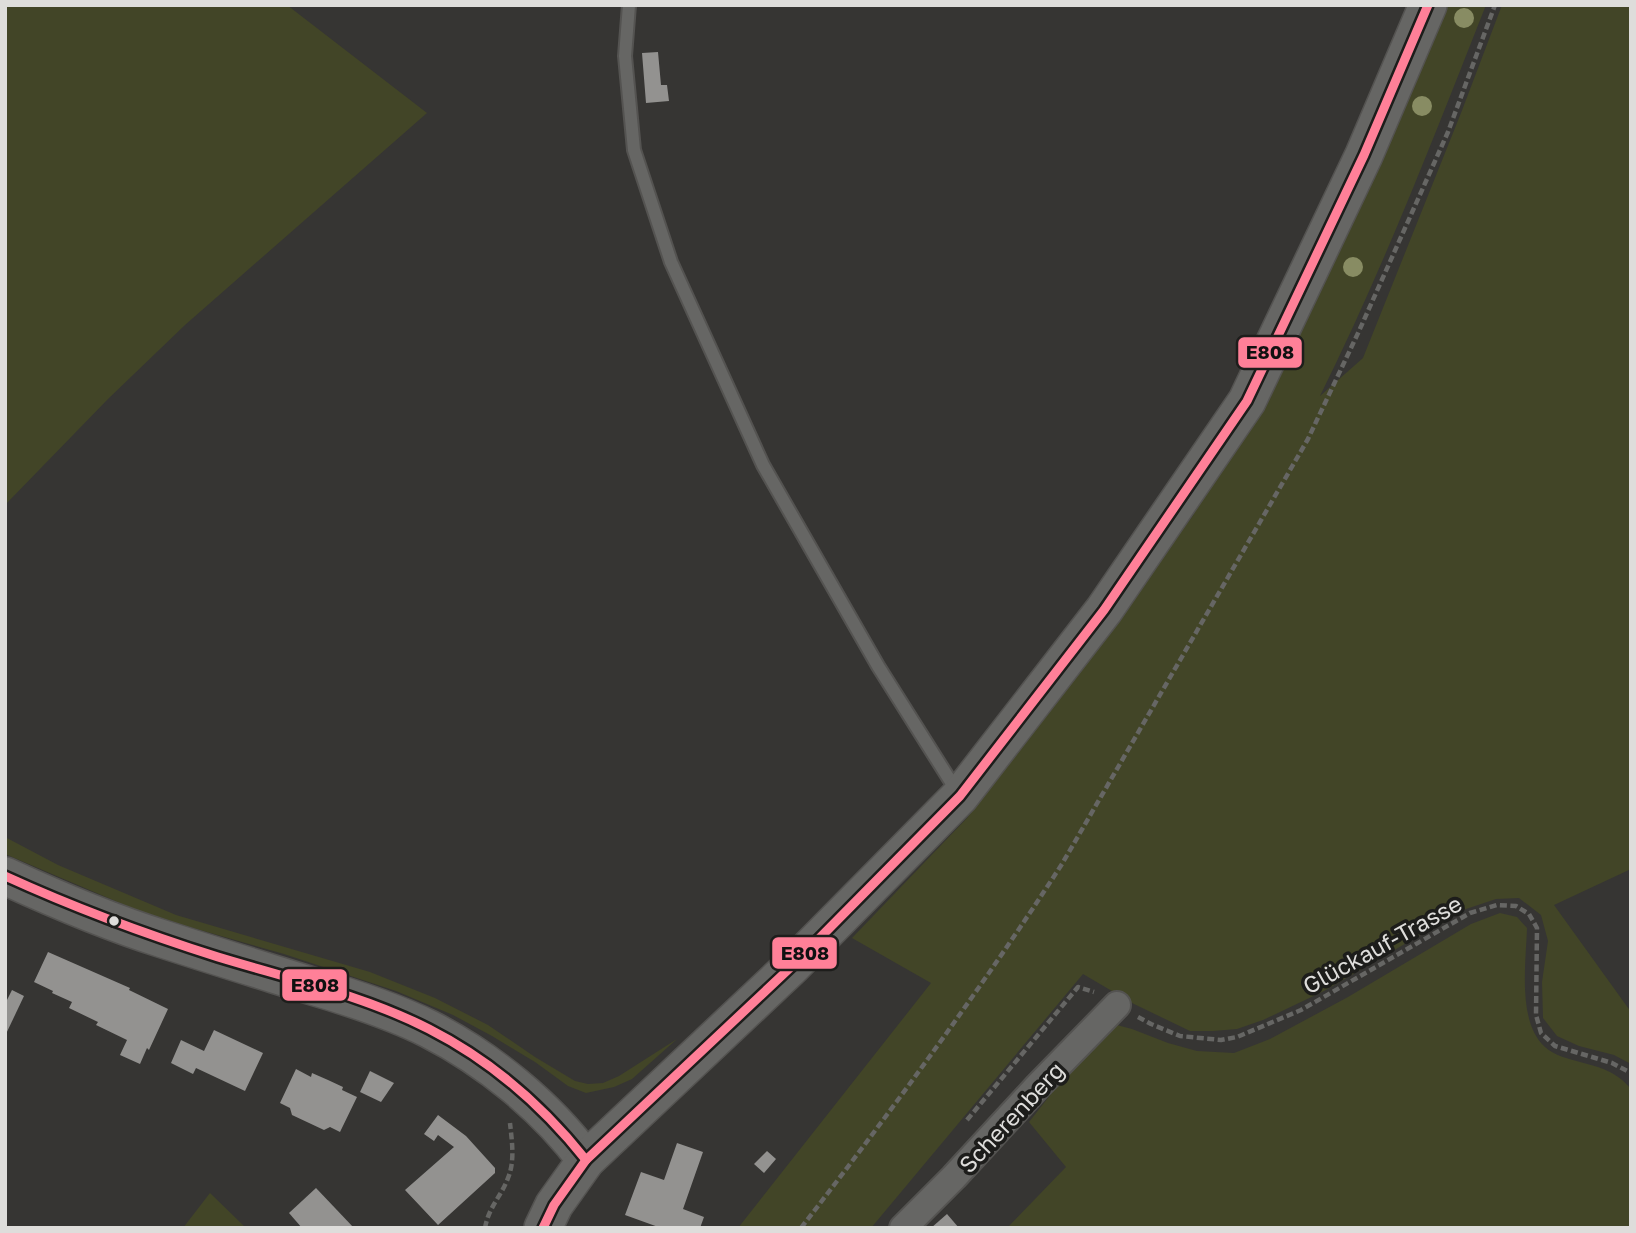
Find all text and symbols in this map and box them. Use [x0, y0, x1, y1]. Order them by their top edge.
line badge: E808 [1237, 336, 1303, 369]
text: E808 [1246, 340, 1294, 363]
street label: Glückauf-Trasse [1298, 889, 1466, 999]
unlabelled marker [107, 914, 121, 928]
line badge: E808 [771, 936, 838, 970]
text: E808 [781, 941, 829, 964]
line badge: E808 [281, 968, 348, 1002]
text: E808 [291, 973, 339, 996]
street label: Scherenberg [953, 1056, 1069, 1178]

